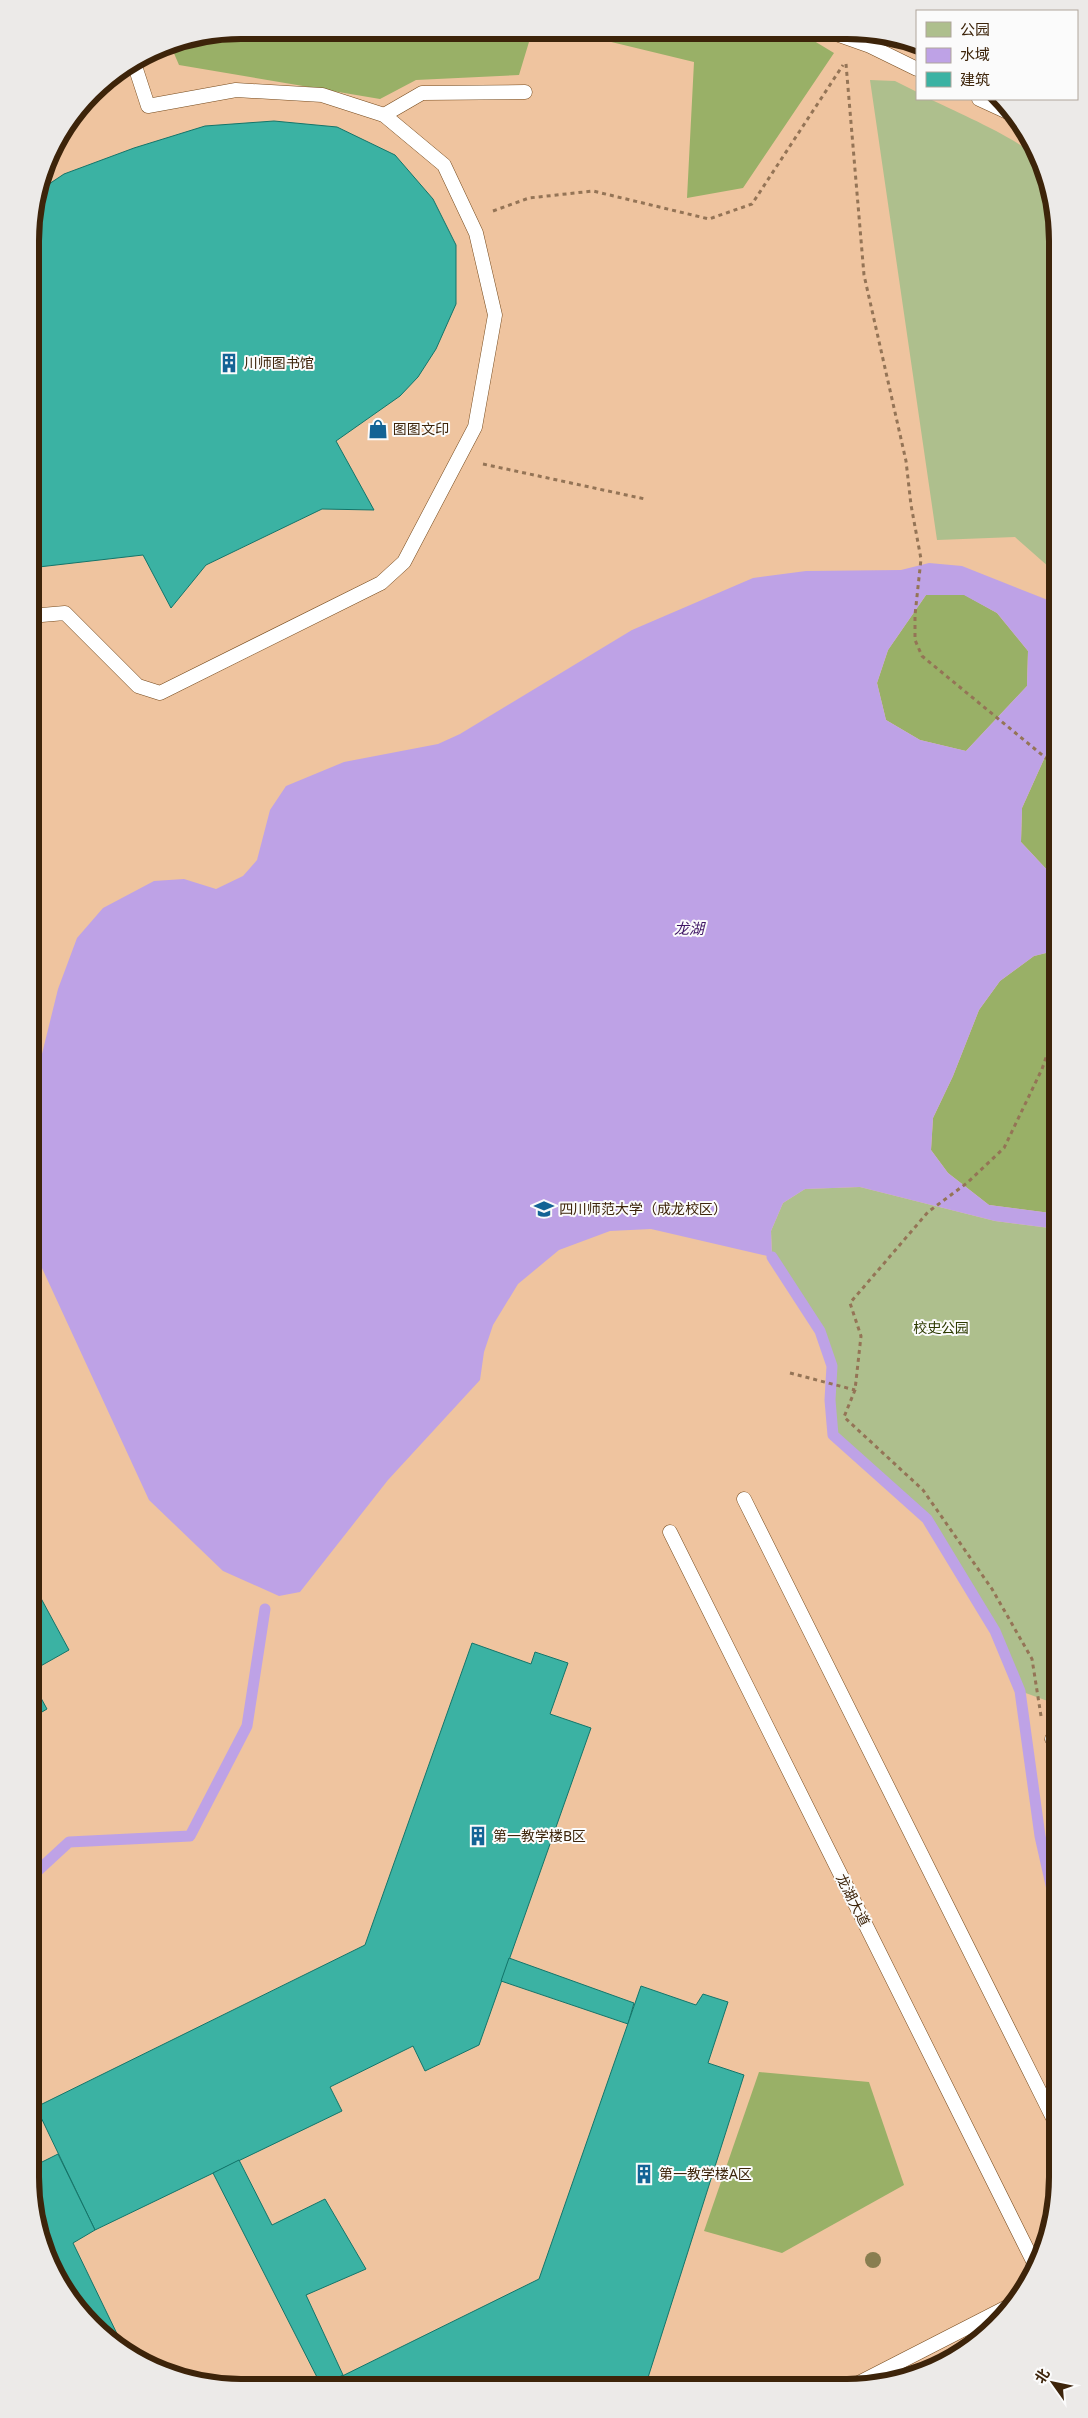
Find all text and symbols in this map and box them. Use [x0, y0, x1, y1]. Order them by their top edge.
legend [916, 10, 1078, 100]
text: 公园 [960, 19, 990, 39]
text: 水域 [960, 44, 990, 64]
text: 建筑 [960, 69, 990, 89]
building icon: 川师图书馆 [218, 352, 240, 374]
place label: 川师图书馆 [244, 353, 314, 372]
shop icon: 图图文印 [367, 418, 389, 440]
place label: 图图文印 [393, 419, 449, 438]
water label: 龙湖 [674, 918, 706, 938]
school or university icon: 四川师范大学（成龙校区） [533, 1198, 555, 1220]
place label: 四川师范大学（成龙校区） [559, 1199, 727, 1218]
park label: 校史公园 [913, 1318, 969, 1337]
building icon: 第一教学楼B区 [467, 1825, 489, 1847]
place label: 第一教学楼B区 [493, 1826, 586, 1845]
street label: 龙湖大道 [832, 1871, 875, 1929]
building icon: 第一教学楼A区 [633, 2163, 655, 2185]
place label: 第一教学楼A区 [659, 2164, 752, 2183]
north arrow [1028, 2358, 1078, 2408]
text: 北 [1030, 2365, 1053, 2387]

